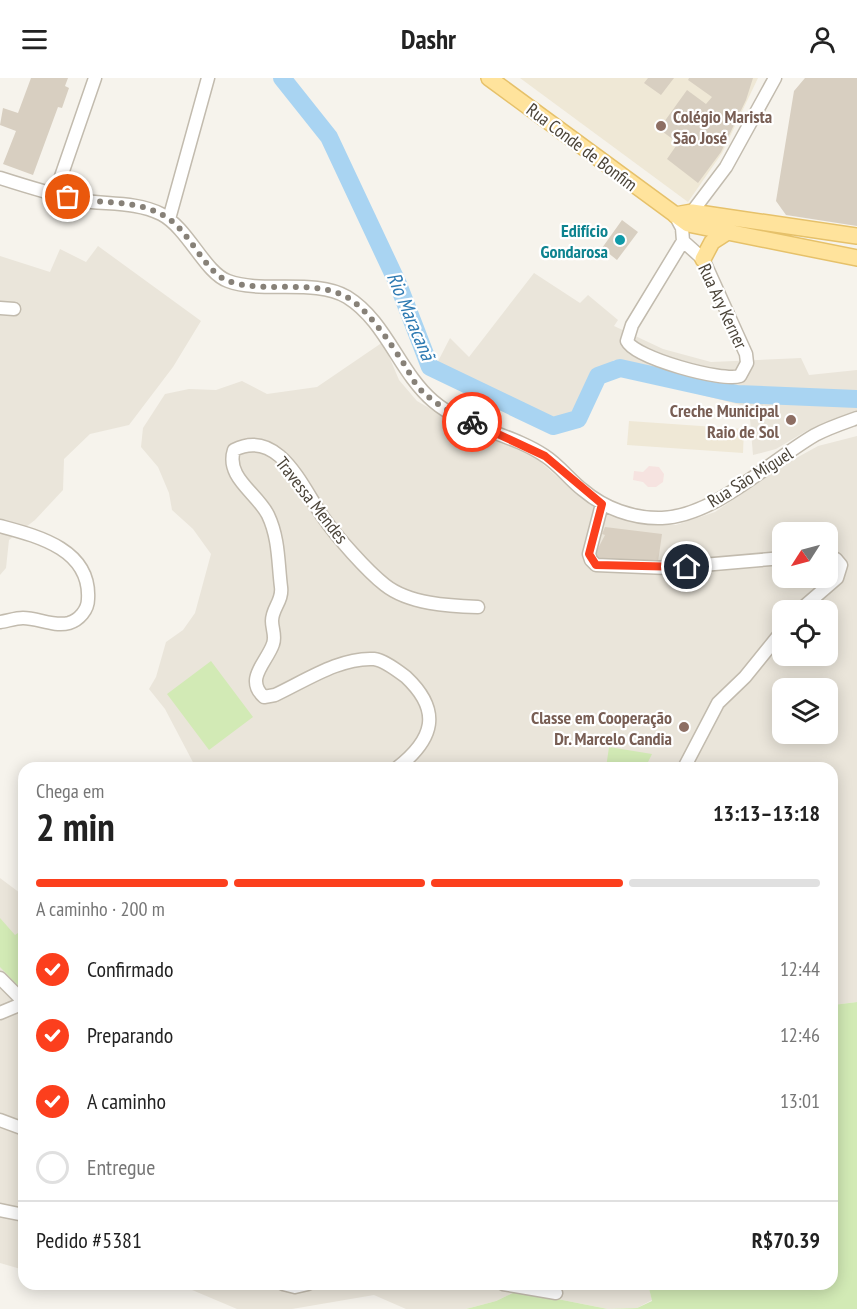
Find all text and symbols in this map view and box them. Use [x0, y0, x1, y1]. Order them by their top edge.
text: Dashr [401, 22, 456, 56]
icon: menu [18, 23, 51, 56]
icon: person [806, 23, 839, 56]
street label: Rua Conde de Bonfim [522, 98, 642, 196]
place label: Colégio Marista São José [673, 105, 772, 149]
marker: Colégio Marista São José [654, 119, 668, 133]
pin [42, 171, 93, 222]
icon: bag [51, 180, 84, 213]
place label: Edifício Gondarosa [540, 219, 608, 263]
marker: Edifício Gondarosa [613, 233, 627, 247]
street label: Rua Ary Kerner [693, 260, 753, 352]
water label: Rio Maracanã [381, 268, 442, 366]
courier [442, 392, 502, 452]
place label: Creche Municipal Raio de Sol [670, 399, 780, 443]
icon: bike [456, 406, 489, 439]
marker: Creche Municipal Raio de Sol [784, 413, 798, 427]
street label: Rua São Miguel [703, 441, 798, 512]
street label: Travessa Mendes [271, 452, 353, 548]
north arrow [772, 522, 838, 588]
map controls [772, 522, 838, 744]
pin [661, 541, 712, 592]
icon: home [670, 550, 703, 583]
button: locate [772, 600, 838, 666]
button: layers [772, 678, 838, 744]
place label: Classe em Cooperação Dr. Marcelo Candia [531, 706, 672, 750]
marker: Classe em Cooperação Dr. Marcelo Candia [677, 720, 691, 734]
text: Chega em [36, 778, 104, 804]
text: 13:13–13:18 [713, 799, 820, 827]
text: 2 min [36, 801, 115, 852]
text: A caminho · 200 m [36, 896, 165, 922]
icon: check [36, 953, 69, 986]
text: Confirmado [87, 955, 173, 983]
text: 12:44 [780, 956, 820, 982]
icon: check [36, 1019, 69, 1052]
text: Preparando [87, 1021, 173, 1049]
text: 12:46 [780, 1022, 820, 1048]
icon: check [36, 1085, 69, 1118]
text: A caminho [87, 1087, 166, 1115]
text: 13:01 [780, 1088, 820, 1114]
text: Entregue [87, 1153, 155, 1181]
text: Pedido #5381 [36, 1226, 142, 1254]
text: R$70.39 [752, 1226, 820, 1254]

